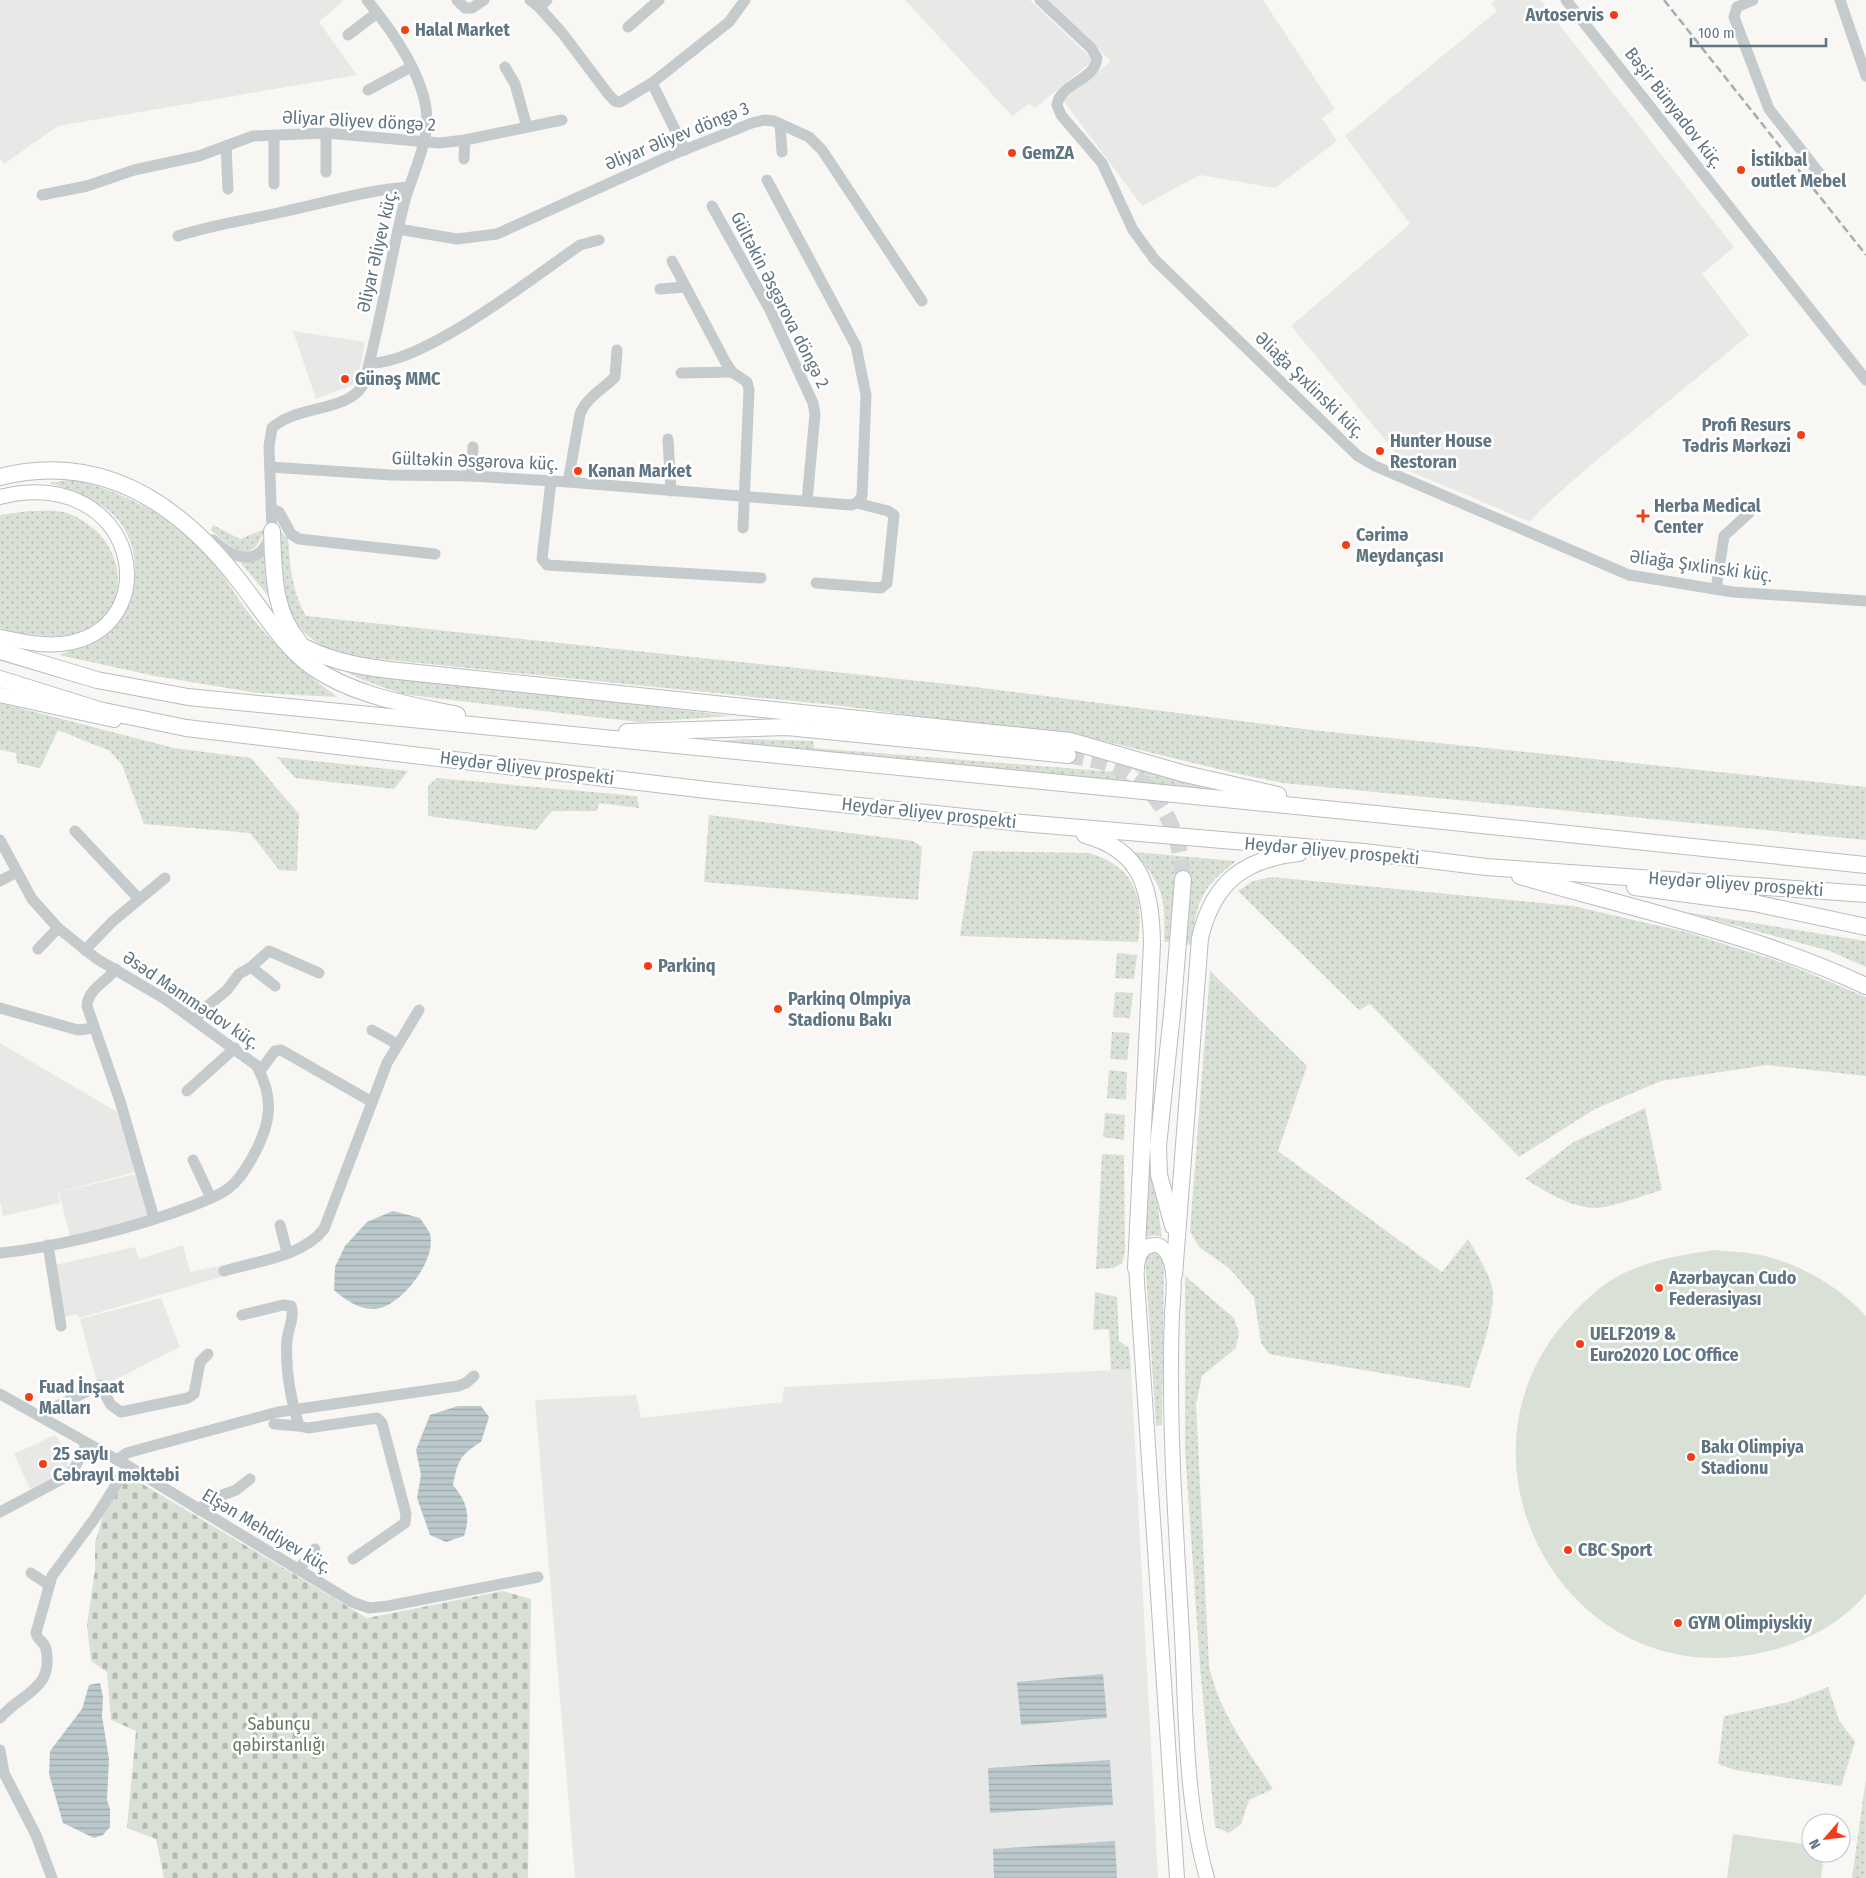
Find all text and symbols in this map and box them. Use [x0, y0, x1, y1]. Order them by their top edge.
place label: Avtoservis [1525, 4, 1604, 26]
marker: Avtoservis [1608, 9, 1620, 21]
scale bar [1691, 15, 1826, 47]
place label: Halal Market [415, 19, 510, 41]
marker: Halal Market [399, 24, 411, 36]
text: 100 m [1698, 24, 1735, 42]
street label: Bəşir Bünyadov küç. [1620, 43, 1728, 173]
street label: Əliyar Əliyev döngə 3 [602, 97, 752, 175]
street label: Əliyar Əliyev döngə 2 [282, 106, 436, 136]
place label: GemZA [1022, 142, 1074, 164]
marker: GemZA [1006, 147, 1018, 159]
place label: İstikbal outlet Mebel [1751, 149, 1846, 192]
marker: İstikbal outlet Mebel [1735, 164, 1747, 176]
street label: Əliyar Əliyev küç. [352, 187, 402, 314]
street label: Gültəkin Əsgərova döngə 2 [726, 208, 834, 392]
street label: Əliağa Şıxlinski küç. [1251, 327, 1370, 443]
place label: Günəş MMC [355, 368, 441, 390]
marker: Günəş MMC [339, 373, 351, 385]
place label: Profi Resurs Tədris Mərkəzi [1682, 414, 1791, 457]
marker: Profi Resurs Tədris Mərkəzi [1795, 429, 1807, 441]
place label: Hunter House Restoran [1390, 430, 1492, 473]
marker: Hunter House Restoran [1374, 445, 1386, 457]
street label: Gültəkin Əsgərova küç. [391, 447, 559, 475]
place label: Kənan Market [588, 460, 692, 482]
marker: Kənan Market [572, 465, 584, 477]
place label: Herba Medical Center [1654, 495, 1761, 538]
marker: Herba Medical Center [1636, 509, 1650, 523]
place label: Cərimə Meydançası [1356, 524, 1444, 567]
marker: Cərimə Meydançası [1340, 539, 1352, 551]
street label: Əliağa Şıxlinski küç. [1628, 545, 1774, 587]
street label: Heydər Əliyev prospekti [439, 746, 615, 790]
street label: Heydər Əliyev prospekti [841, 793, 1017, 833]
street label: Heydər Əliyev prospekti [1244, 832, 1420, 870]
street label: Heydər Əliyev prospekti [1648, 867, 1824, 901]
street label: Əsəd Məmmədov küç. [118, 946, 264, 1054]
place label: Parkinq [658, 955, 716, 977]
marker: Parkinq [642, 960, 654, 972]
place label: Parkinq Olmpiya Stadionu Bakı [788, 988, 911, 1031]
marker: Parkinq Olmpiya Stadionu Bakı [772, 1003, 784, 1015]
place label: Azərbaycan Cudo Federasiyası [1668, 1267, 1797, 1310]
marker: Azərbaycan Cudo Federasiyası [1653, 1282, 1665, 1294]
place label: UELF2019 & Euro2020 LOC Office [1590, 1323, 1739, 1366]
marker: UELF2019 & Euro2020 LOC Office [1574, 1338, 1586, 1350]
place label: Fuad İnşaat Malları [39, 1376, 125, 1419]
marker: Fuad İnşaat Malları [23, 1391, 35, 1403]
place label: Bakı Olimpiya Stadionu [1701, 1436, 1804, 1479]
place label: 25 saylı Cəbrayıl məktəbi [52, 1443, 179, 1486]
marker: Bakı Olimpiya Stadionu [1685, 1451, 1697, 1463]
marker: 25 saylı Cəbrayıl məktəbi [37, 1458, 49, 1470]
street label: Elşən Mehdiyev küç. [198, 1484, 336, 1578]
place label: CBC Sport [1578, 1539, 1653, 1561]
marker: CBC Sport [1562, 1544, 1574, 1556]
place label: GYM Olimpiyskiy [1688, 1612, 1812, 1634]
marker: GYM Olimpiyskiy [1672, 1617, 1684, 1629]
park label: Sabunçu qəbirstanlığı [233, 1713, 325, 1756]
north arrow [1801, 1813, 1851, 1863]
text: N [1805, 1836, 1824, 1852]

